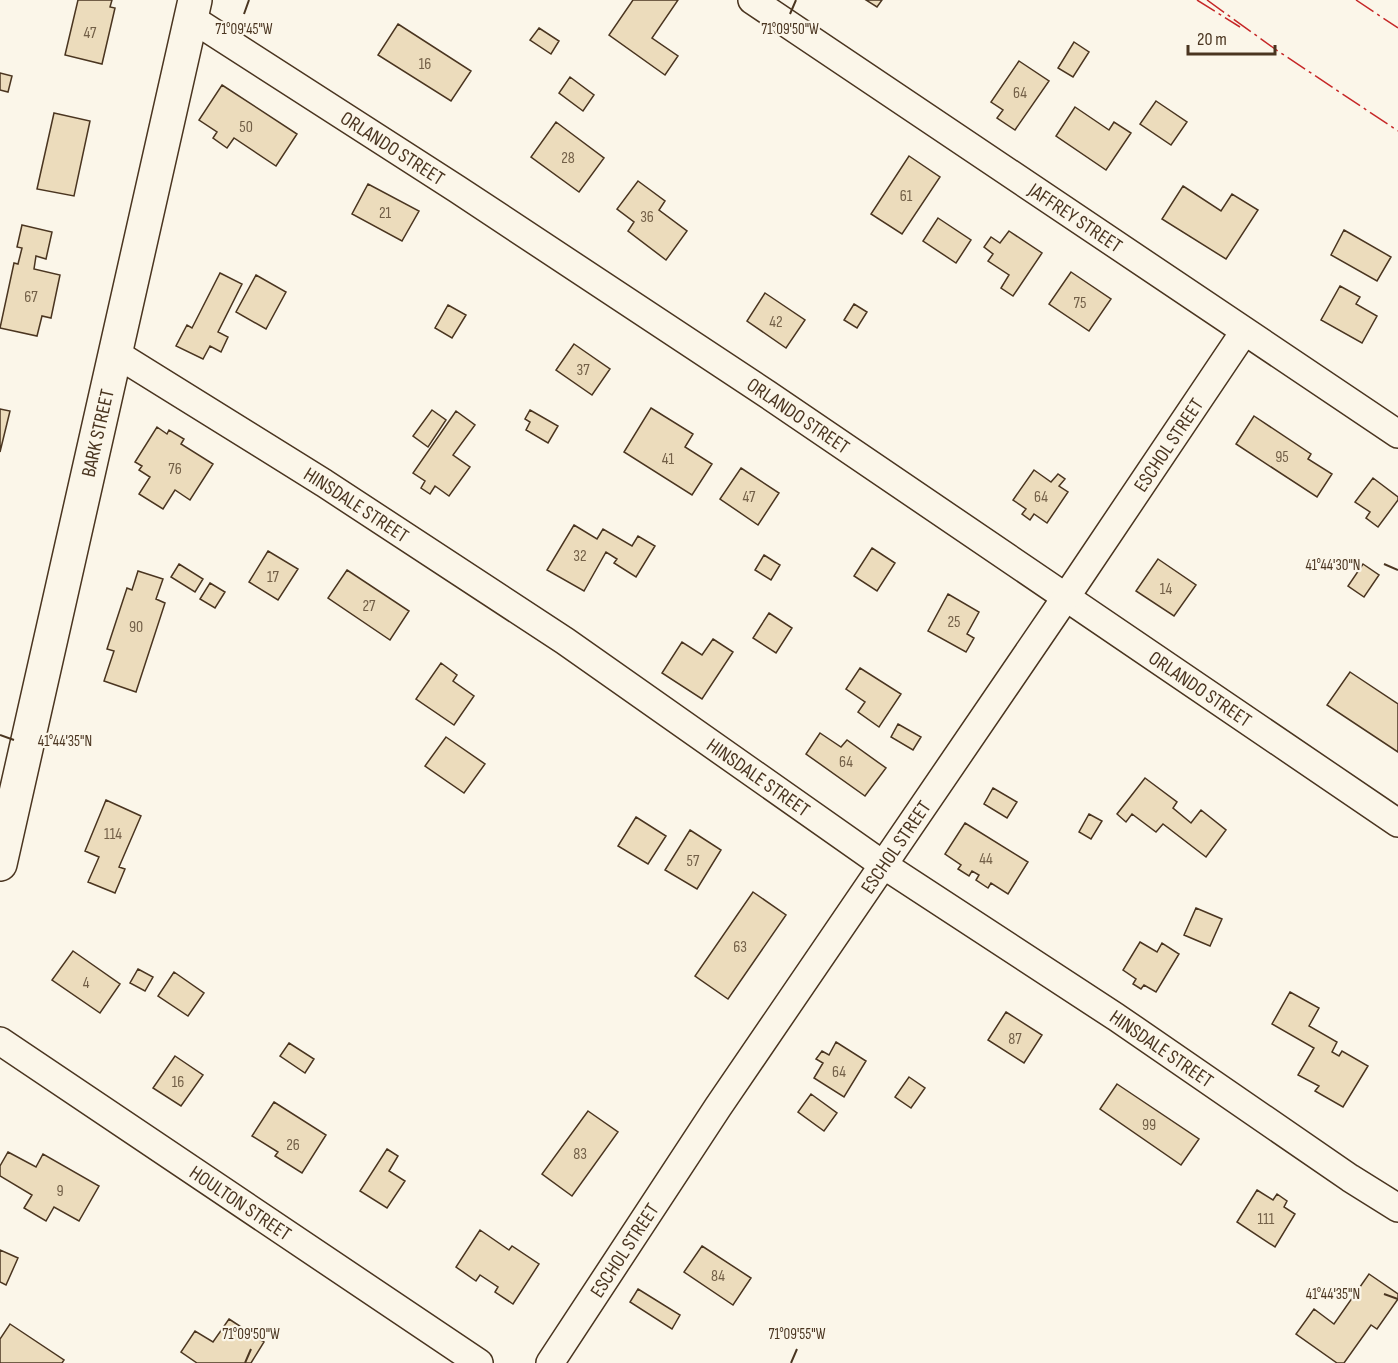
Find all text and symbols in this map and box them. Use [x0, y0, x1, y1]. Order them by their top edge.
scale bar [1188, 18, 1275, 56]
text: 71°09'45"W [215, 20, 273, 39]
text: 71°09'50"W [761, 20, 819, 39]
house number: 47 [84, 24, 97, 43]
text: 20 m [1197, 29, 1227, 50]
house number: 16 [419, 55, 431, 74]
house number: 64 [1013, 84, 1027, 103]
street label: ORLANDO STREET [336, 106, 449, 191]
house number: 50 [239, 118, 253, 137]
house number: 28 [561, 149, 575, 168]
street label: JAFFREY STREET [1023, 178, 1127, 258]
house number: 61 [900, 187, 913, 206]
house number: 21 [379, 204, 392, 223]
house number: 36 [640, 208, 654, 227]
house number: 67 [24, 288, 38, 307]
house number: 75 [1074, 294, 1086, 313]
house number: 42 [769, 313, 783, 332]
house number: 37 [576, 361, 590, 380]
street label: ORLANDO STREET [742, 373, 854, 460]
street label: BARK STREET [77, 387, 120, 479]
street label: ESCHOL STREET [1129, 394, 1209, 497]
house number: 95 [1275, 448, 1289, 467]
house number: 41 [662, 450, 675, 469]
house number: 76 [168, 460, 182, 479]
street label: HINSDALE STREET [299, 462, 413, 548]
house number: 47 [743, 488, 756, 507]
house number: 64 [1034, 488, 1048, 507]
house number: 32 [573, 547, 587, 566]
text: 41°44'30"N [1306, 556, 1360, 575]
house number: 17 [267, 568, 280, 587]
house number: 14 [1160, 580, 1172, 599]
house number: 27 [362, 597, 376, 616]
house number: 25 [947, 613, 961, 632]
house number: 90 [129, 618, 143, 637]
street label: ORLANDO STREET [1144, 646, 1256, 733]
text: 41°44'35"N [38, 732, 92, 751]
street label: HINSDALE STREET [702, 734, 814, 822]
house number: 64 [839, 753, 853, 772]
street label: ESCHOL STREET [856, 796, 936, 899]
house number: 114 [104, 825, 122, 844]
house number: 44 [979, 850, 993, 869]
house number: 57 [687, 852, 700, 871]
house number: 63 [733, 938, 747, 957]
house number: 4 [83, 974, 90, 993]
street label: HINSDALE STREET [1105, 1005, 1218, 1093]
house number: 87 [1008, 1030, 1022, 1049]
house number: 64 [832, 1063, 846, 1082]
house number: 16 [172, 1073, 184, 1092]
house number: 99 [1142, 1116, 1156, 1135]
house number: 26 [286, 1136, 300, 1155]
house number: 83 [573, 1145, 587, 1164]
street label: HOULTON STREET [185, 1161, 296, 1246]
house number: 9 [56, 1182, 64, 1201]
street label: ESCHOL STREET [585, 1199, 664, 1302]
house number: 111 [1258, 1210, 1275, 1229]
house number: 84 [711, 1267, 725, 1286]
text: 41°44'35"N [1306, 1285, 1360, 1304]
text: 71°09'50"W [222, 1325, 280, 1344]
text: 71°09'55"W [769, 1325, 826, 1344]

